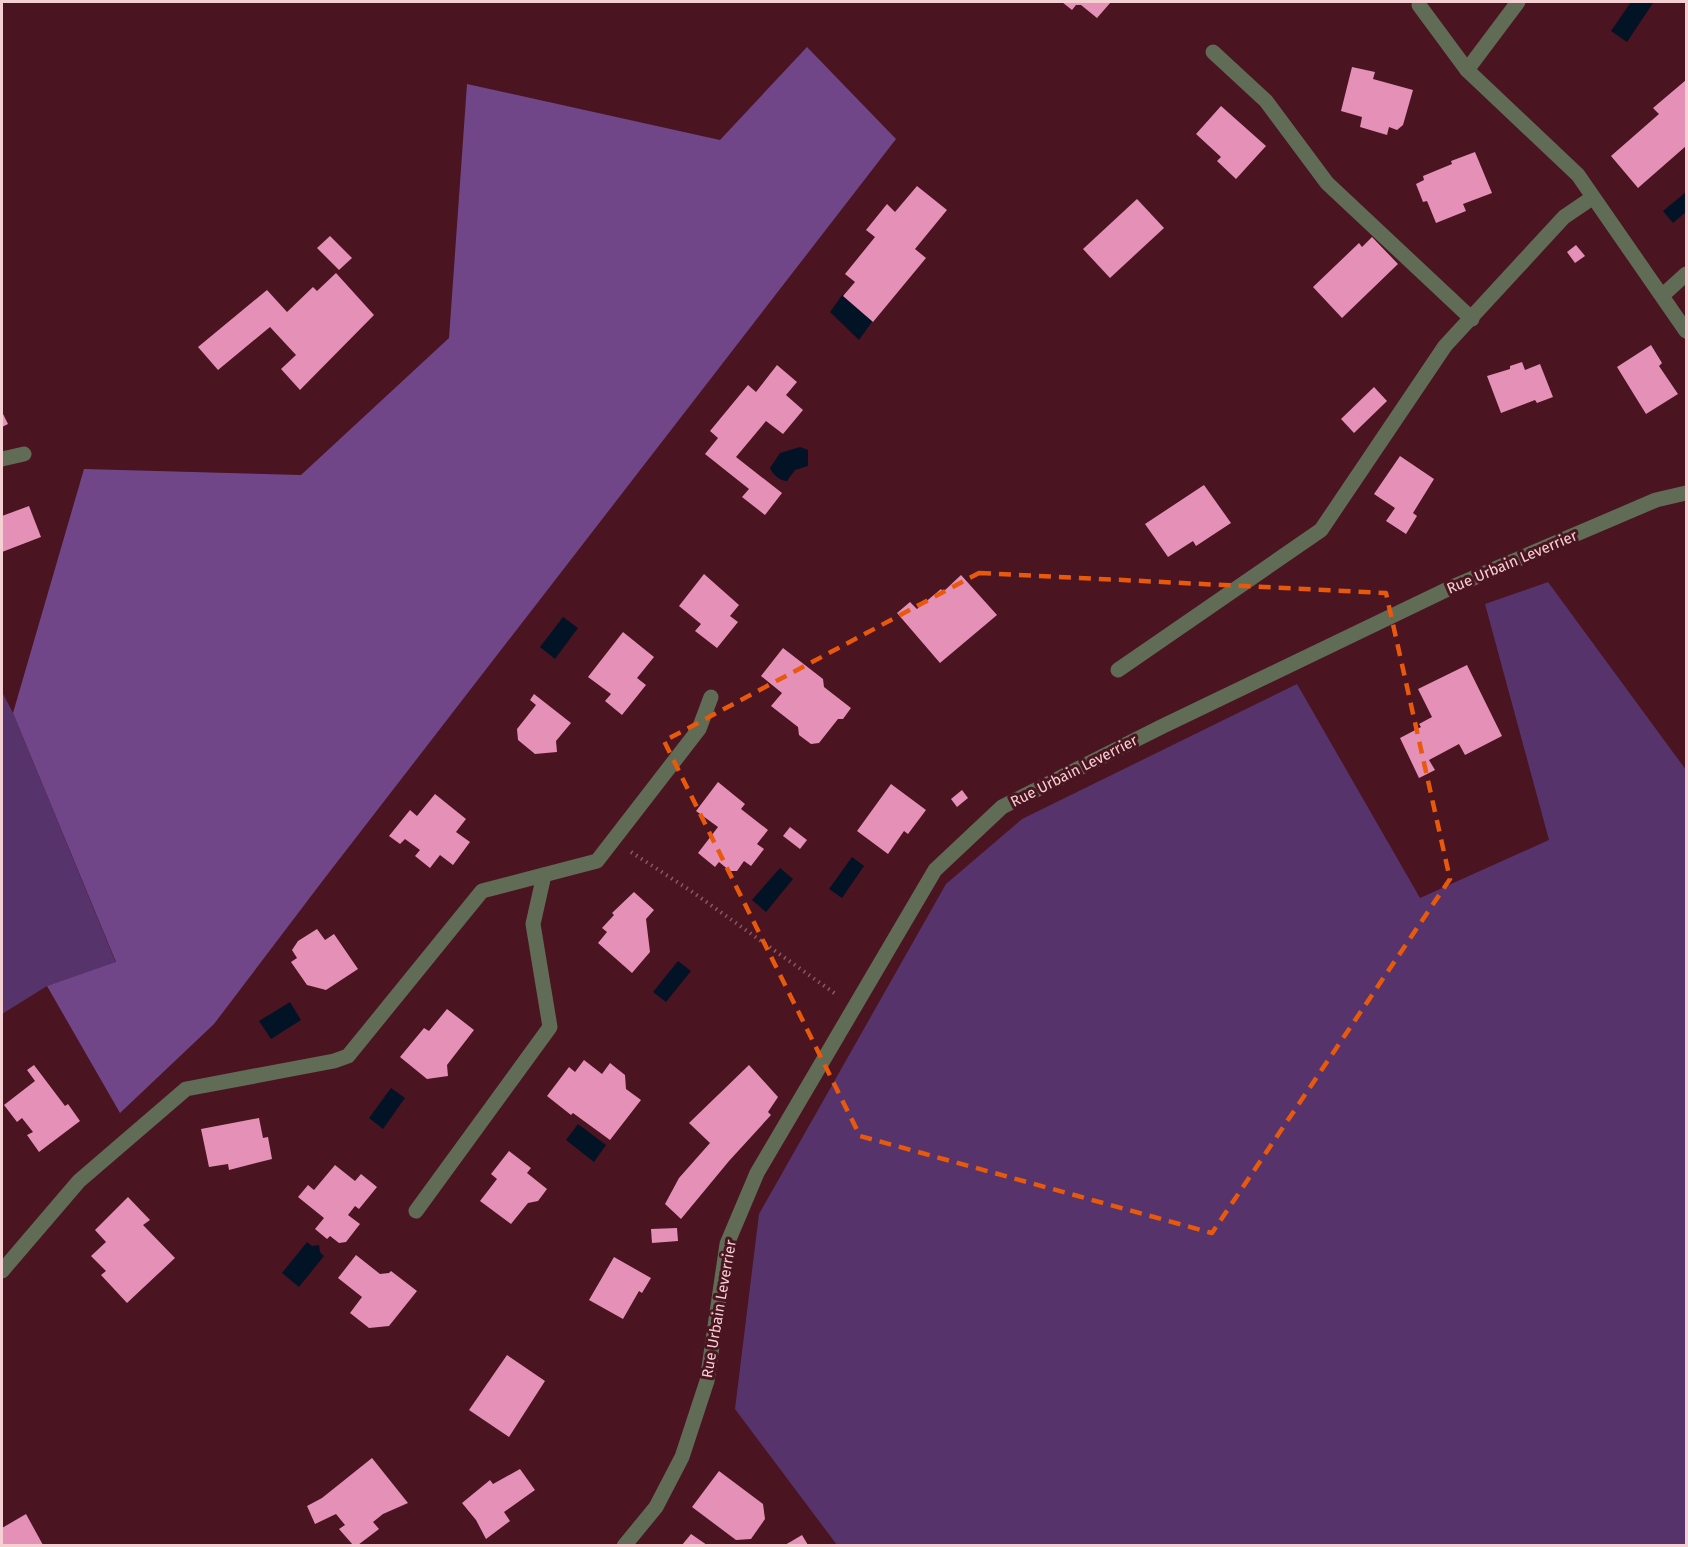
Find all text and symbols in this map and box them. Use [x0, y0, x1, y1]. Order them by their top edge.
street label: Rue Urbain Leverrier [1444, 526, 1580, 598]
street label: Rue Urbain Leverrier [1008, 731, 1141, 811]
street label: Rue Urbain Leverrier [698, 1238, 740, 1380]

